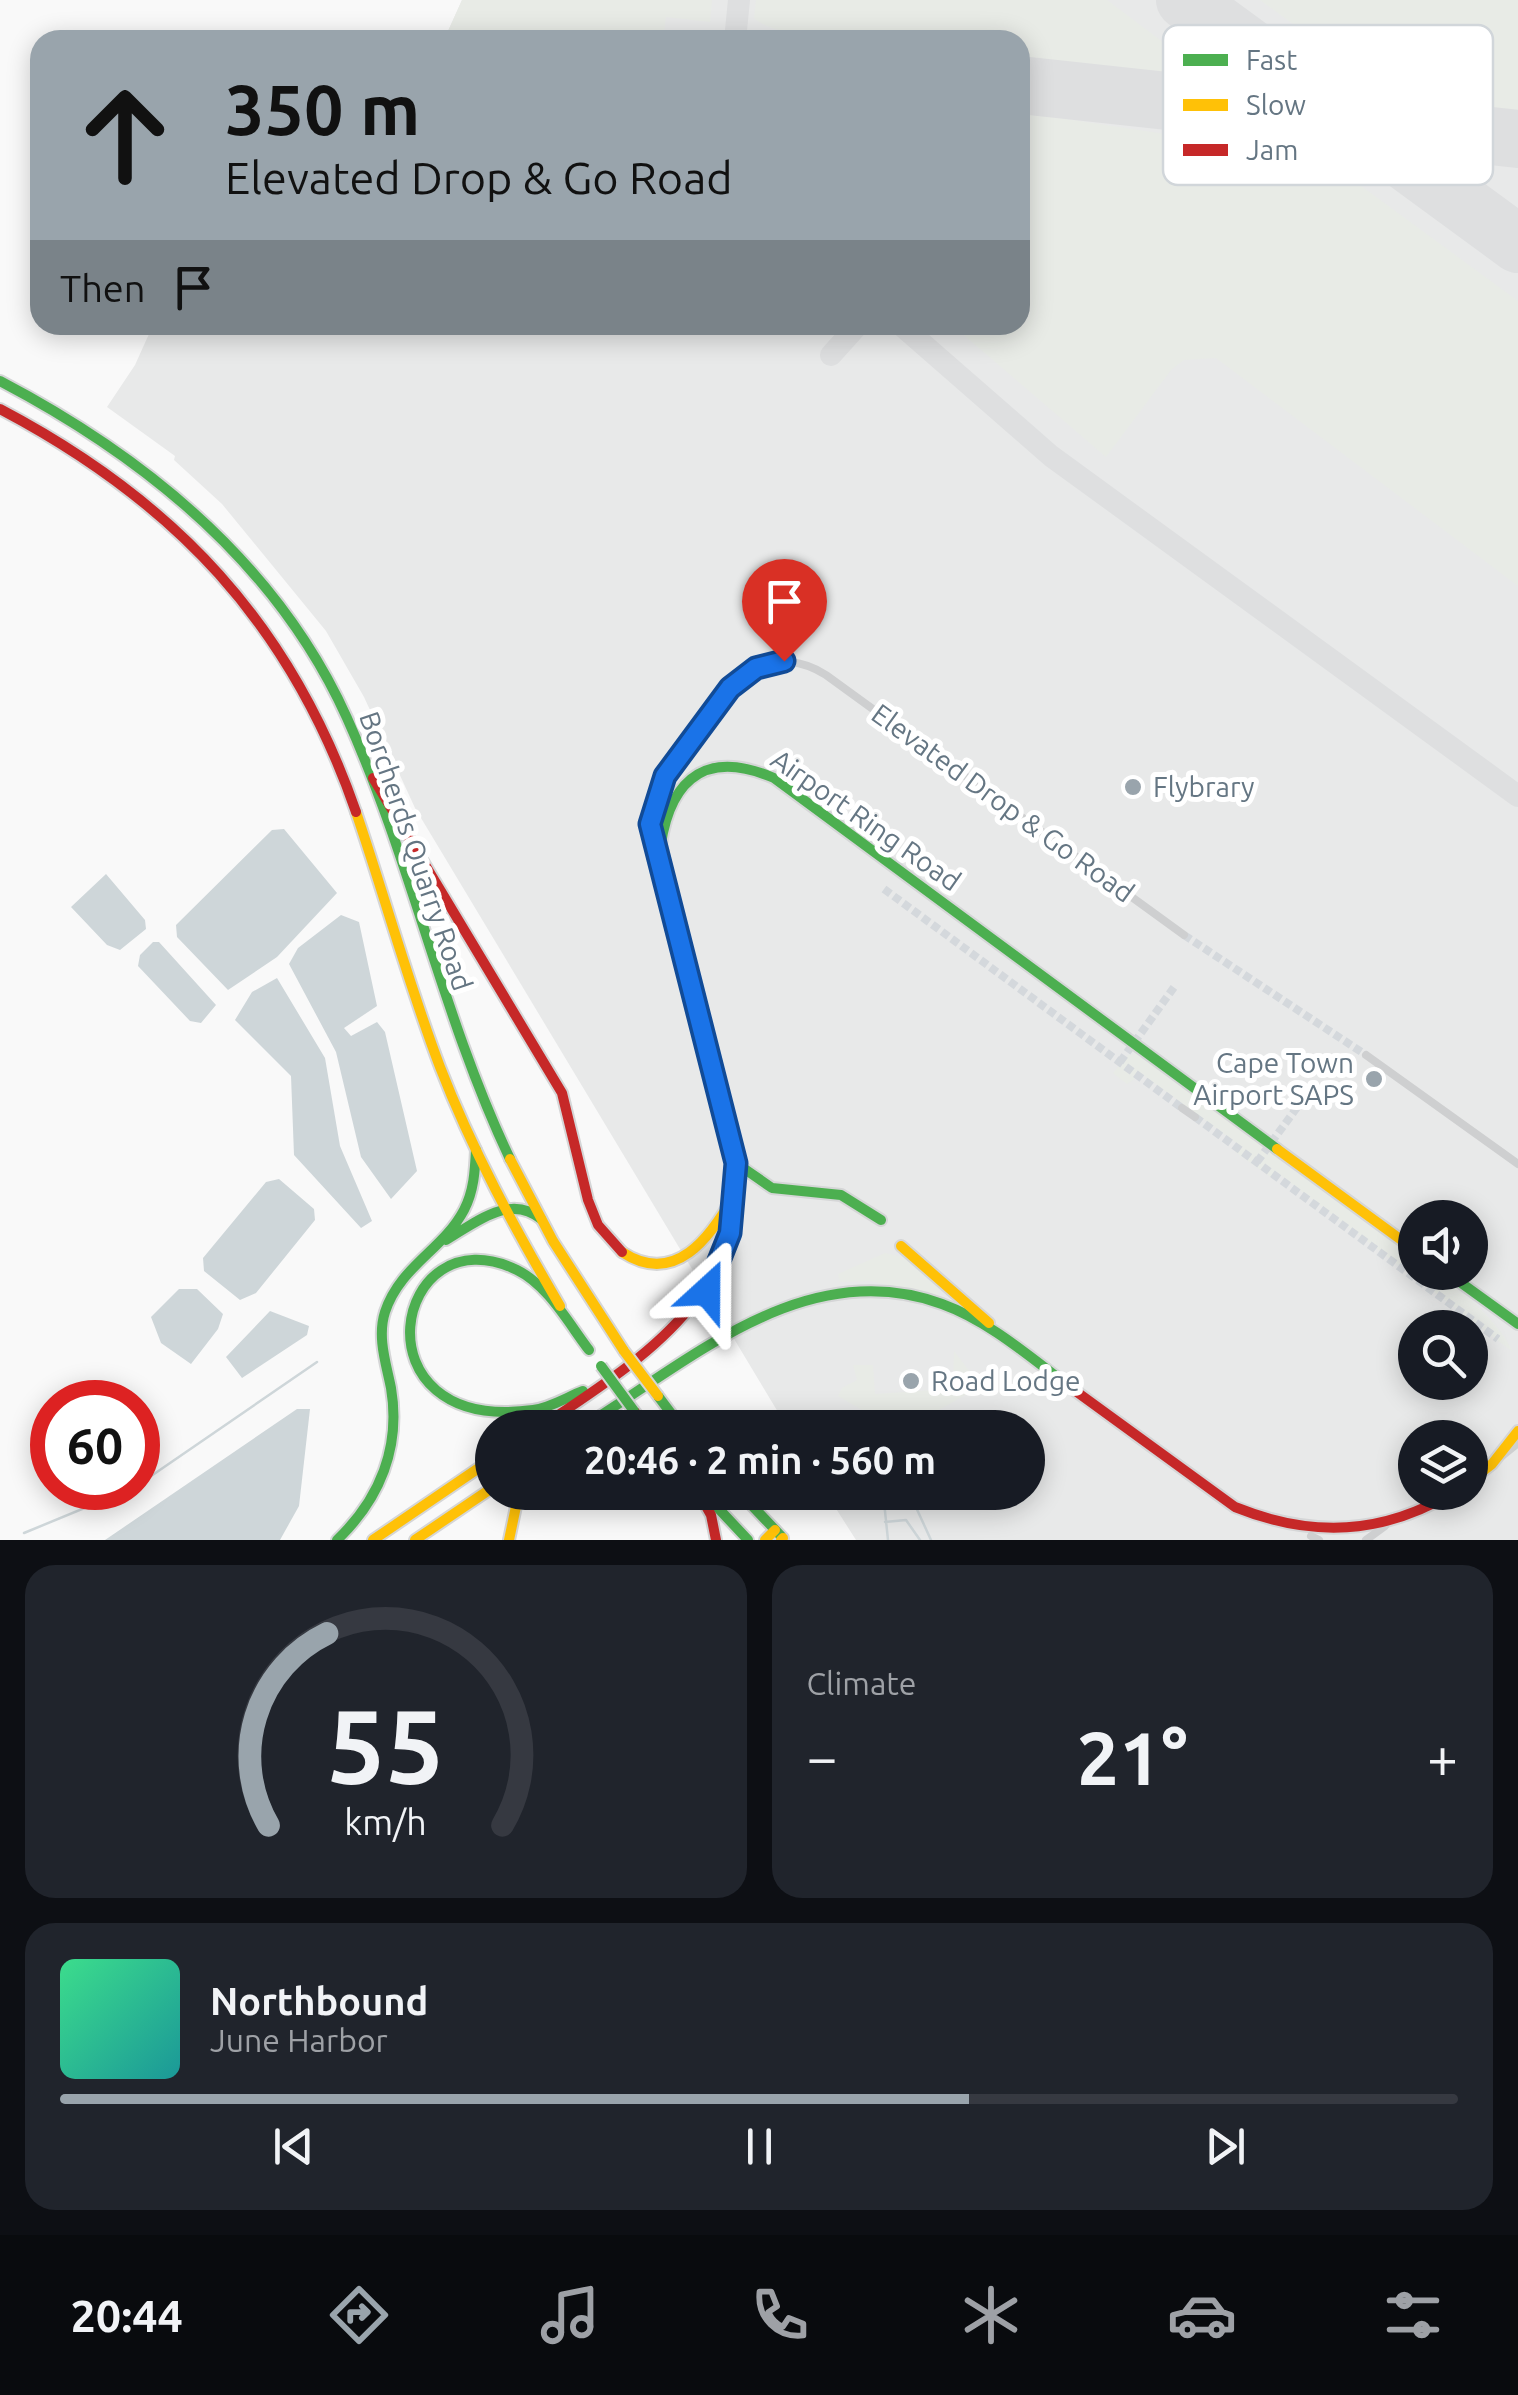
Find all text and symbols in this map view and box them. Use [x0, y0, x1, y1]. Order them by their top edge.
legend [1163, 25, 1493, 185]
text: Fast [1246, 44, 1297, 75]
icon: ahead [60, 70, 190, 200]
text: 350 m [225, 70, 420, 148]
text: Slow [1246, 89, 1306, 120]
text: Jam [1246, 134, 1298, 165]
text: Elevated Drop & Go Road [225, 152, 733, 203]
icon: arrive [166, 260, 221, 315]
text: Then [60, 267, 146, 309]
pin [742, 559, 827, 662]
icon: arrive [757, 574, 812, 629]
street label: Elevated Drop & Go Road [866, 697, 1140, 908]
street label: Borcherds Quarry Road [354, 707, 479, 994]
street label: Airport Ring Road [766, 743, 967, 896]
place label: Flybrary [1153, 771, 1255, 802]
marker: Flybrary [1122, 776, 1144, 798]
place label: Cape Town Airport SAPS [1193, 1047, 1354, 1110]
marker: Cape Town Airport SAPS [1363, 1068, 1385, 1090]
map controls [1398, 1200, 1488, 1510]
button: sound [1398, 1200, 1488, 1290]
position arrow [655, 1239, 759, 1343]
button: search [1398, 1310, 1488, 1400]
place label: Road Lodge [931, 1365, 1081, 1396]
marker: Road Lodge [900, 1370, 922, 1392]
speed limit sign: 60 [30, 1380, 160, 1510]
button: layers [1398, 1420, 1488, 1510]
text: 20:46 · 2 min · 560 m [584, 1439, 936, 1481]
text: Climate [807, 1665, 917, 1701]
text: 55 [327, 1686, 444, 1803]
text: 21° [1077, 1715, 1188, 1799]
text: − [807, 1726, 838, 1787]
text: + [1427, 1726, 1458, 1787]
text: km/h [344, 1802, 427, 1842]
text: Northbound [210, 1980, 428, 2022]
text: June Harbor [210, 2022, 388, 2058]
icon: previous [266, 2119, 321, 2174]
icon: pause [732, 2119, 787, 2174]
icon: next [1198, 2119, 1253, 2174]
icon: directions [324, 2280, 394, 2350]
icon: music [535, 2280, 605, 2350]
icon: phone [745, 2280, 815, 2350]
icon: climate [956, 2280, 1026, 2350]
icon: car [1167, 2280, 1237, 2350]
icon: filters [1378, 2280, 1448, 2350]
text: 20:44 [70, 2290, 183, 2341]

